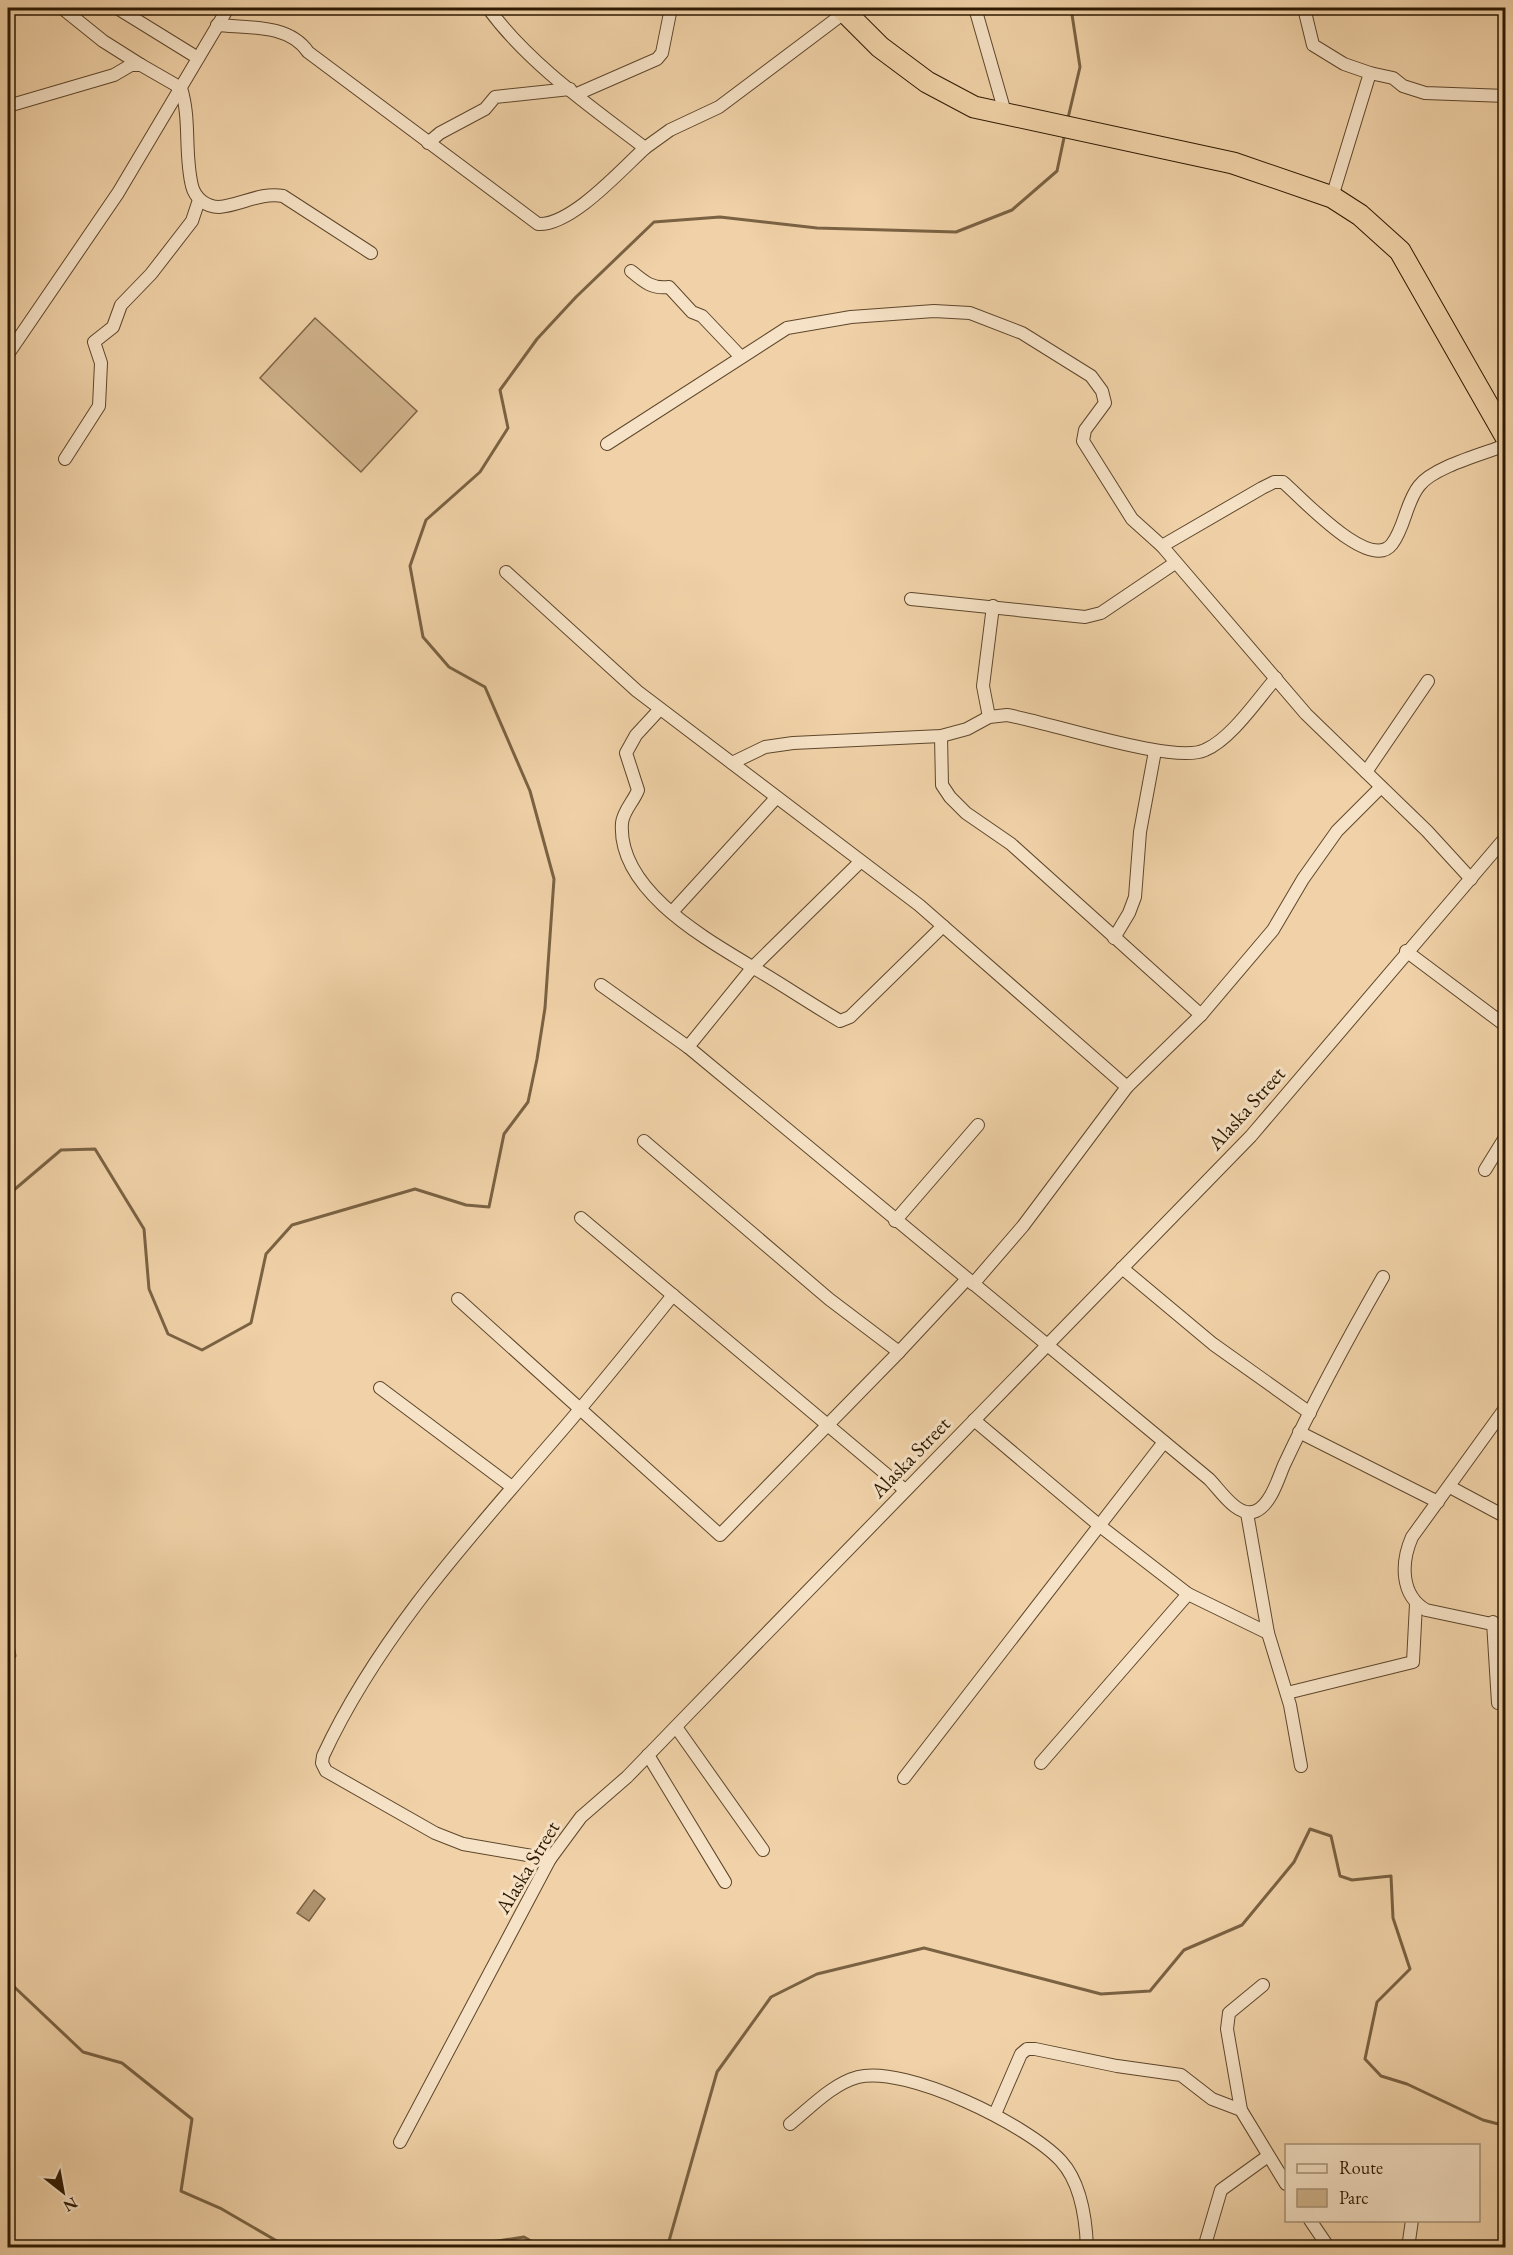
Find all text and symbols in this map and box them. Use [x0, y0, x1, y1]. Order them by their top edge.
street label: Alaska Street [1201, 1060, 1291, 1156]
street label: Alaska Street [864, 1410, 956, 1504]
street label: Alaska Street [488, 1815, 565, 1919]
legend [1285, 2144, 1480, 2222]
text: Route [1339, 2156, 1383, 2179]
north arrow [33, 2162, 93, 2222]
text: Parc [1339, 2186, 1369, 2209]
text: N [59, 2192, 81, 2217]

